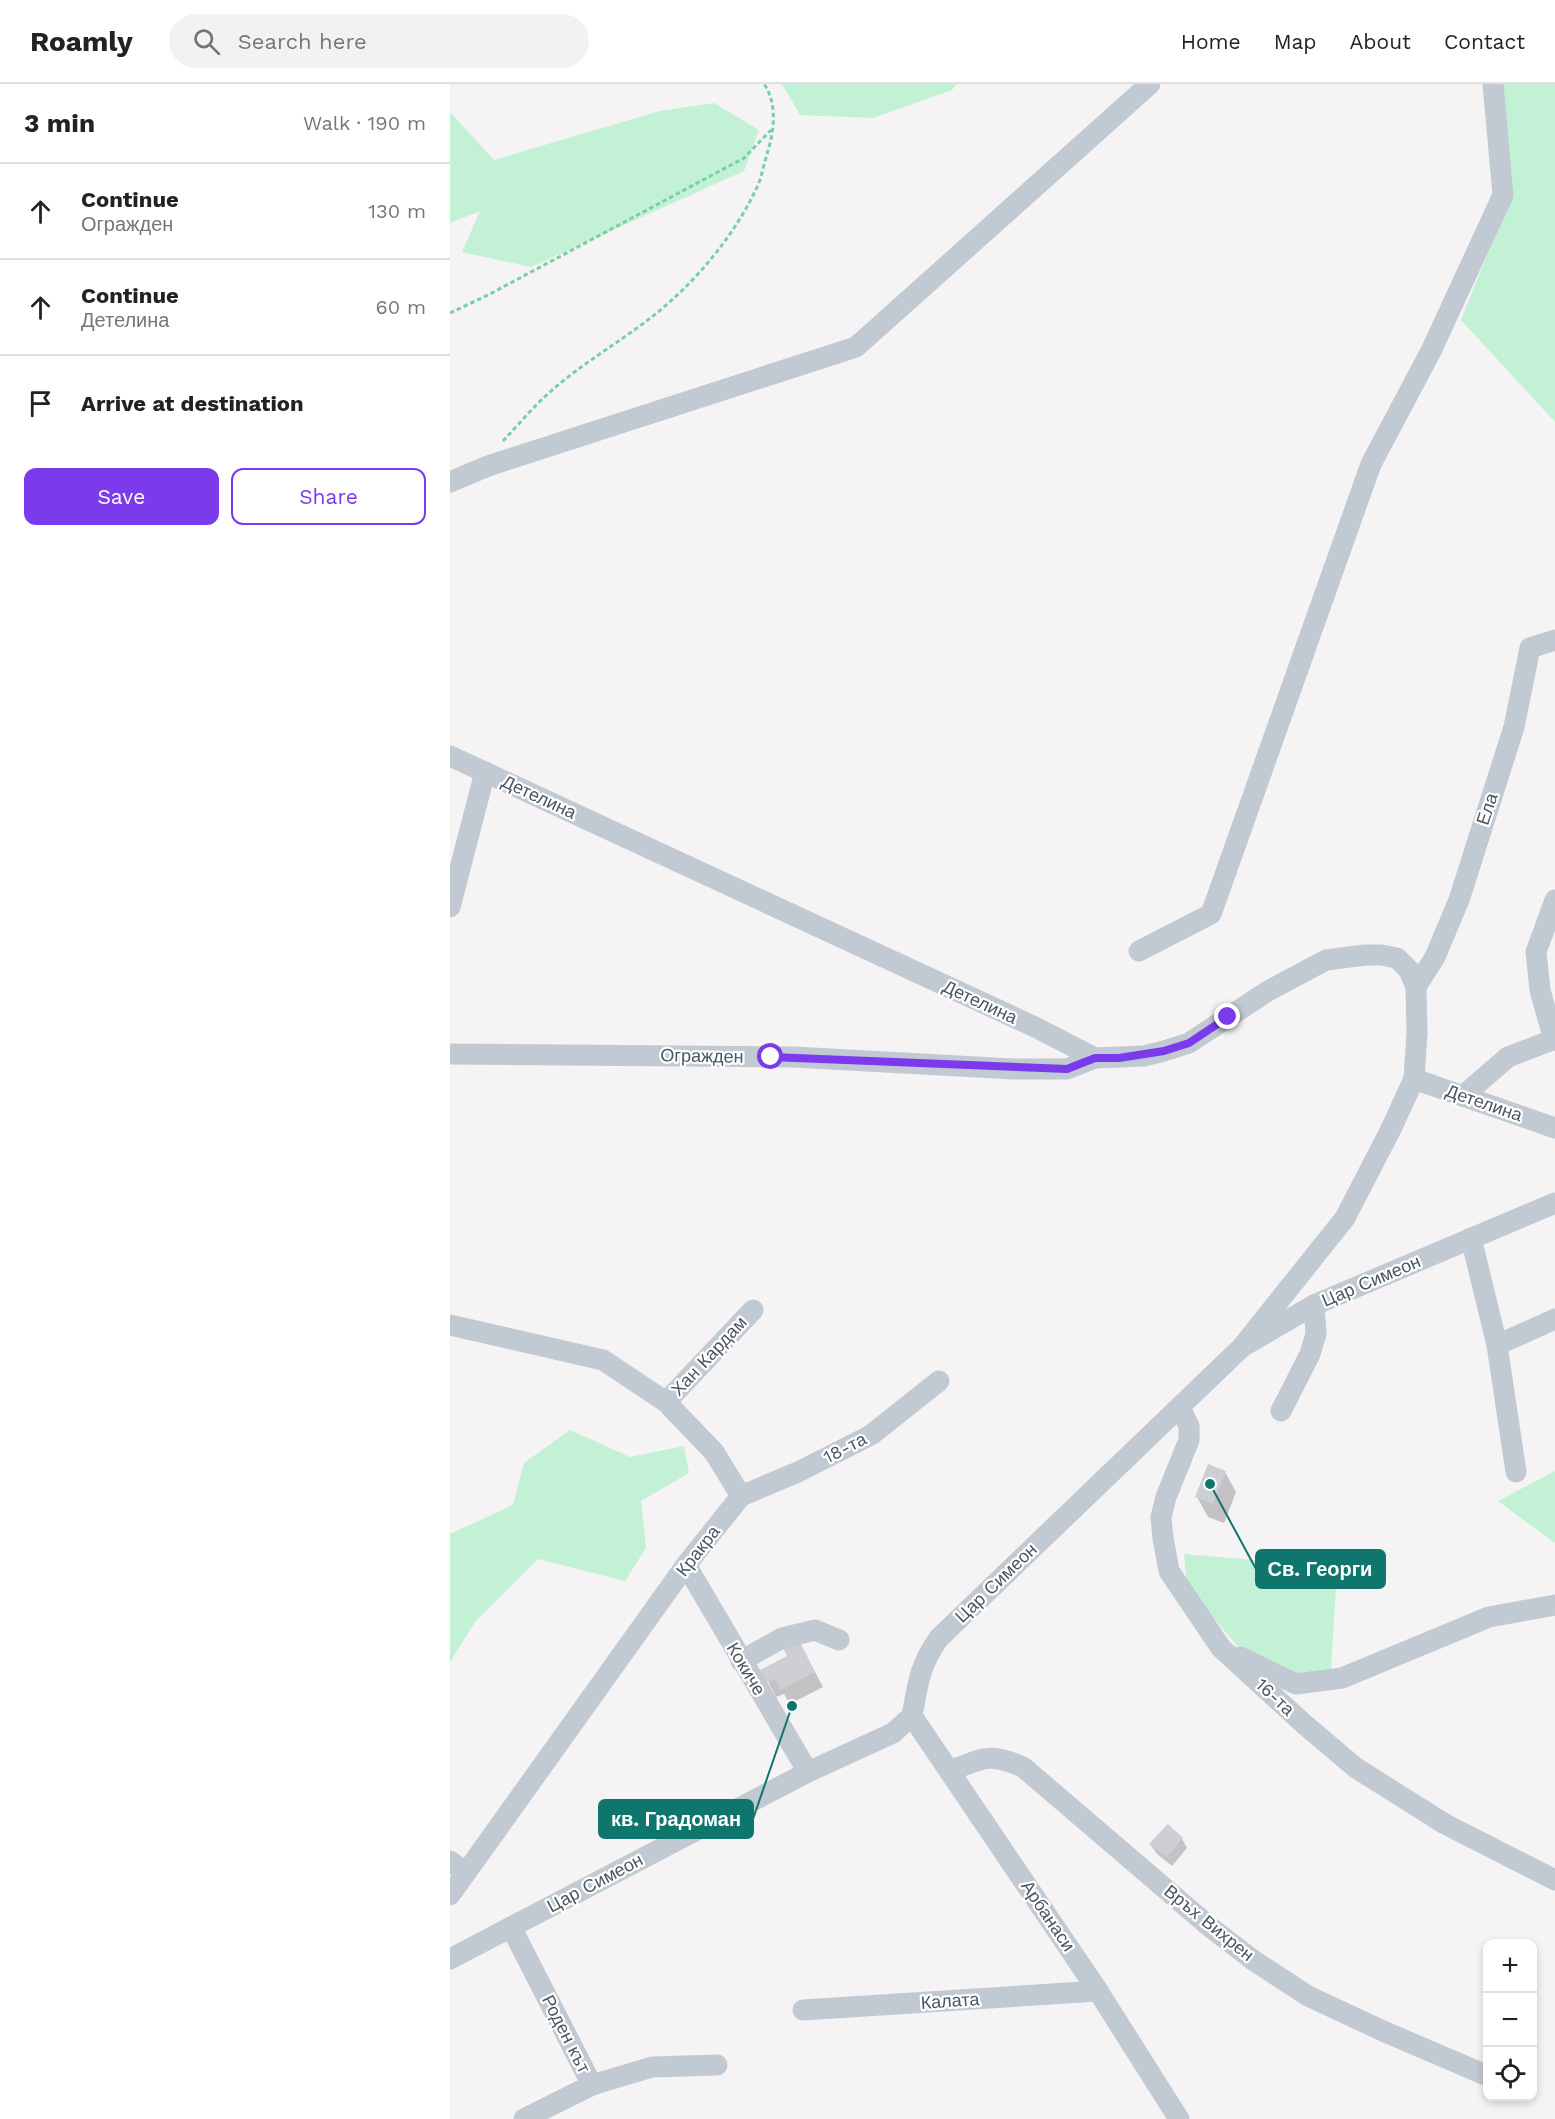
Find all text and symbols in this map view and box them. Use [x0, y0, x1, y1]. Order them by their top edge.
search box [169, 14, 589, 68]
text: Roamly [30, 25, 133, 58]
icon: search [190, 25, 223, 58]
text: Search here [238, 29, 367, 54]
text: Home [1181, 29, 1241, 54]
text: Map [1274, 29, 1317, 54]
text: About [1350, 29, 1411, 54]
text: Contact [1444, 29, 1525, 54]
text: 3 min [24, 108, 95, 138]
text: Walk · 190 m [303, 111, 426, 135]
text: Continue [81, 187, 179, 212]
icon: ahead [24, 195, 57, 228]
text: 130 m [368, 199, 426, 223]
text: Огражден [81, 212, 173, 236]
text: Continue [81, 283, 179, 308]
icon: ahead [24, 291, 57, 324]
text: 60 m [376, 295, 426, 319]
text: Детелина [81, 308, 169, 332]
icon: arrive [24, 387, 57, 420]
text: Arrive at destination [81, 391, 304, 416]
button: Save [24, 468, 219, 525]
button: Share [231, 468, 426, 525]
street label: Детелина [499, 770, 581, 823]
street label: Ела [1472, 789, 1502, 828]
street label: Детелина [940, 975, 1022, 1028]
route end [1214, 1003, 1240, 1029]
route start [757, 1043, 783, 1069]
street label: Огражден [660, 1044, 744, 1067]
street label: Детелина [1443, 1080, 1526, 1126]
street label: Цар Симеон [1318, 1250, 1423, 1311]
street label: Хан Кардам [666, 1312, 751, 1400]
street label: 18-та [820, 1427, 871, 1467]
street label: Кракра [671, 1520, 724, 1580]
street label: Цар Симеон [950, 1539, 1041, 1627]
callout: Св. Георги [1256, 1550, 1385, 1588]
text: Св. Георги [1268, 1557, 1372, 1581]
street label: Кокиче [723, 1639, 770, 1699]
street label: 16-та [1252, 1674, 1300, 1720]
callout: кв. Градоман [599, 1800, 753, 1838]
text: кв. Градоман [611, 1807, 741, 1831]
street label: Цар Симеон [543, 1849, 646, 1917]
street label: Арбанаси [1017, 1876, 1080, 1955]
street label: Връх Вихрен [1160, 1880, 1258, 1965]
map controls [1483, 1939, 1537, 2101]
button: + [1483, 1939, 1537, 1993]
street label: Калата [920, 1988, 981, 2013]
street label: Роден кът [538, 1991, 595, 2076]
button: − [1483, 1993, 1537, 2047]
button: locate [1483, 2047, 1537, 2101]

